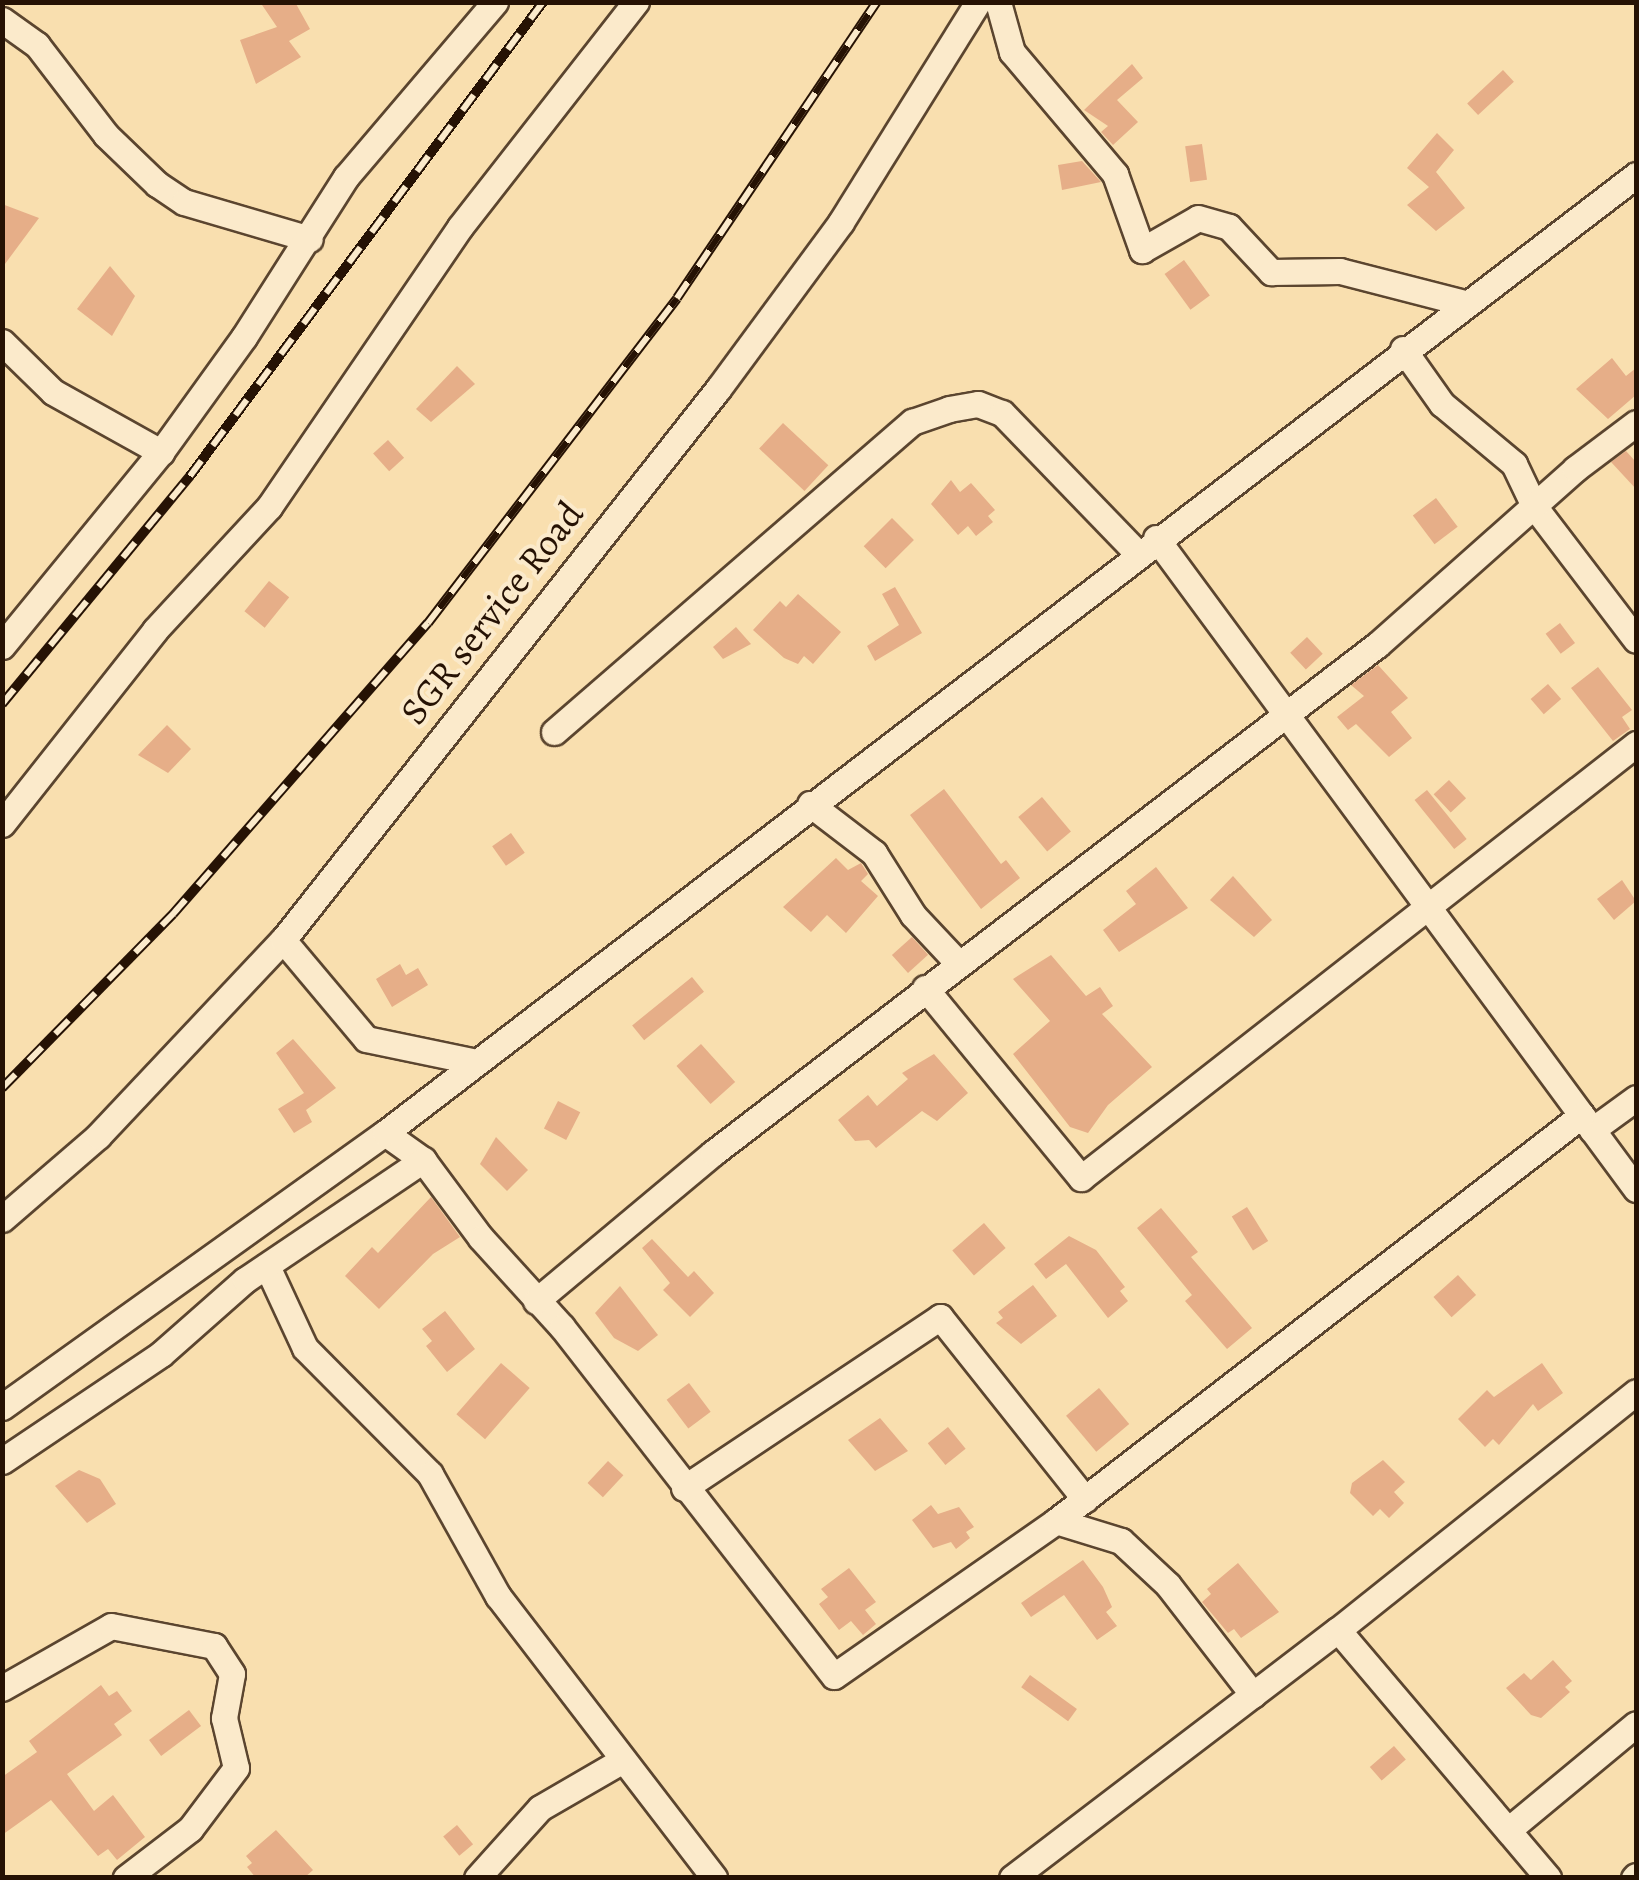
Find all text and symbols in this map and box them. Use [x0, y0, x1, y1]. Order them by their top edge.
street label: SGR service Road [391, 492, 593, 734]

